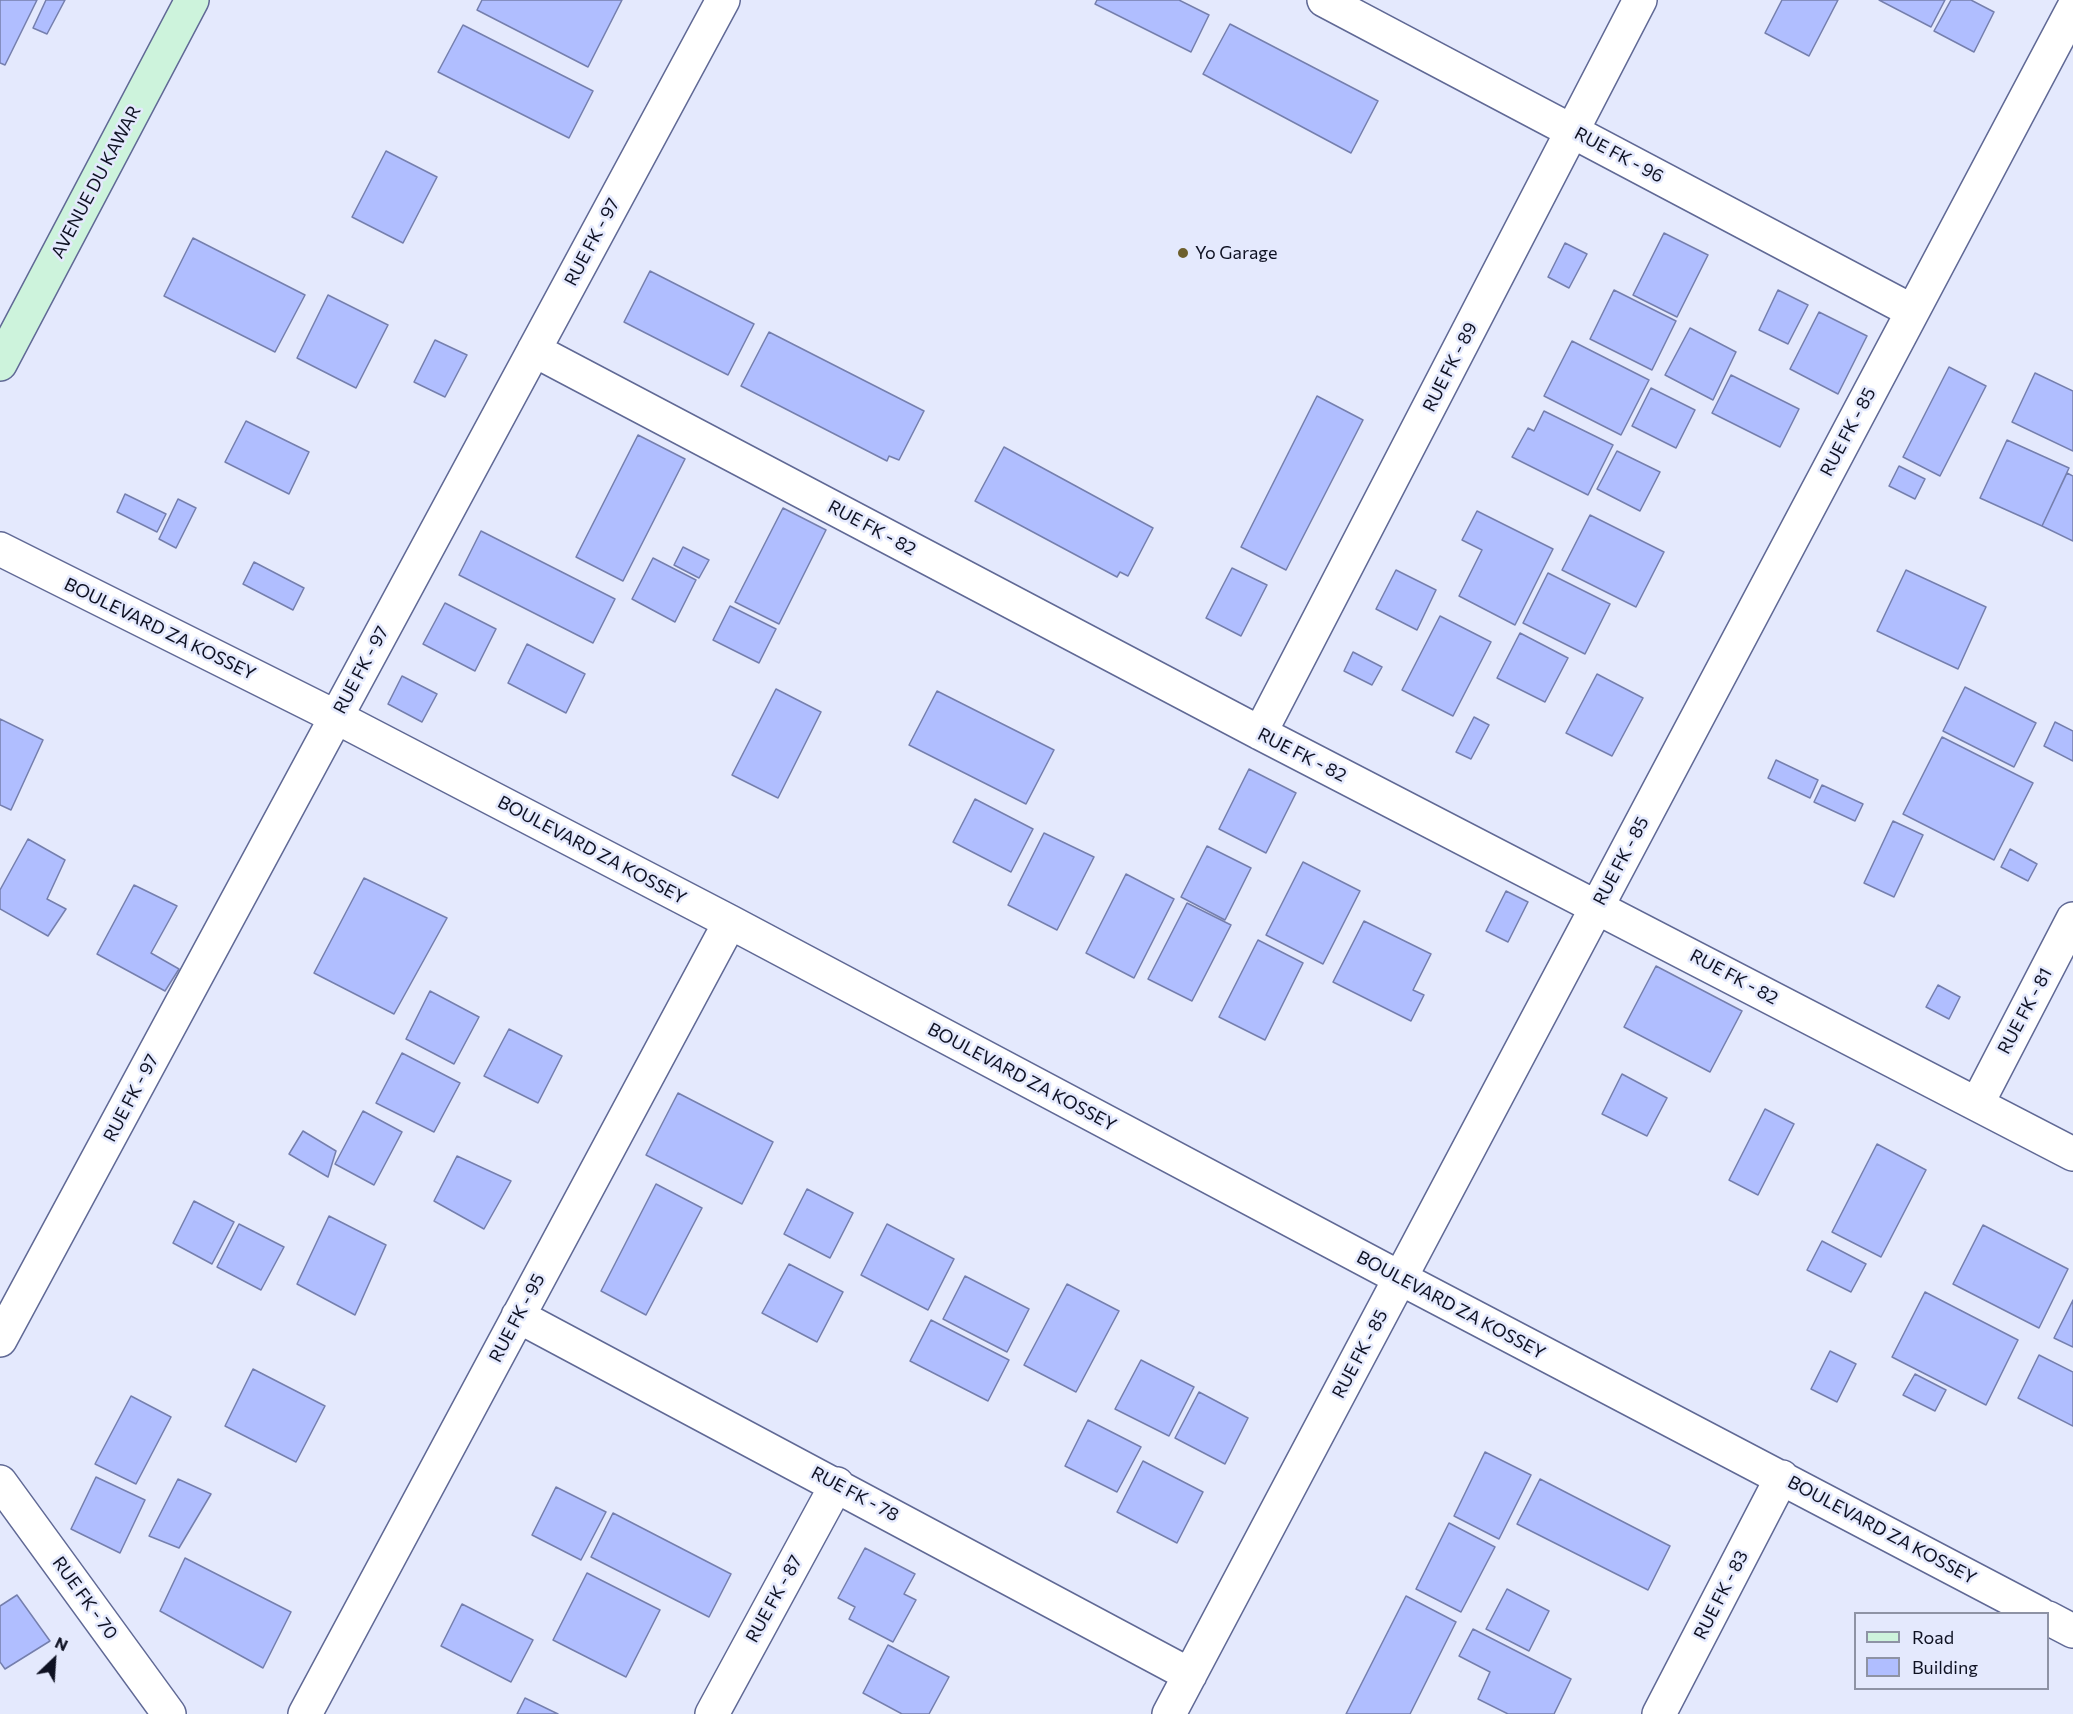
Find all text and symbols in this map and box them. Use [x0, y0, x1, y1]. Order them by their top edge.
street label: AVENUE DU KAWAR [47, 102, 145, 262]
street label: RUE FK - 96 [1571, 123, 1667, 187]
street label: RUE FK - 97 [560, 194, 624, 290]
place label: Yo Garage [1195, 242, 1277, 264]
marker: Yo Garage [1176, 246, 1190, 260]
street label: RUE FK - 89 [1418, 319, 1482, 415]
street label: RUE FK - 85 [1816, 384, 1880, 480]
street label: RUE FK - 82 [824, 496, 920, 560]
street label: BOULEVARD ZA KOSSEY [61, 573, 259, 685]
street label: RUE FK - 97 [329, 622, 393, 718]
street label: RUE FK - 82 [1254, 723, 1350, 787]
street label: BOULEVARD ZA KOSSEY [494, 791, 690, 909]
street label: RUE FK - 85 [1589, 813, 1653, 909]
street label: RUE FK - 82 [1686, 945, 1782, 1009]
street label: RUE FK - 81 [1993, 964, 2057, 1058]
street label: BOULEVARD ZA KOSSEY [924, 1018, 1120, 1136]
street label: RUE FK - 97 [99, 1050, 163, 1146]
street label: BOULEVARD ZA KOSSEY [1353, 1246, 1549, 1364]
street label: RUE FK - 95 [485, 1270, 549, 1366]
street label: RUE FK - 85 [1328, 1306, 1392, 1402]
street label: RUE FK - 78 [807, 1462, 903, 1526]
street label: BOULEVARD ZA KOSSEY [1784, 1471, 1980, 1589]
street label: RUE FK - 83 [1689, 1547, 1753, 1643]
street label: RUE FK - 70 [48, 1552, 122, 1644]
street label: RUE FK - 87 [741, 1552, 807, 1646]
legend [1854, 1612, 2049, 1690]
text: Road [1912, 1626, 1954, 1648]
north arrow [24, 1630, 84, 1690]
text: N [52, 1632, 71, 1654]
text: Building [1912, 1656, 1978, 1678]

